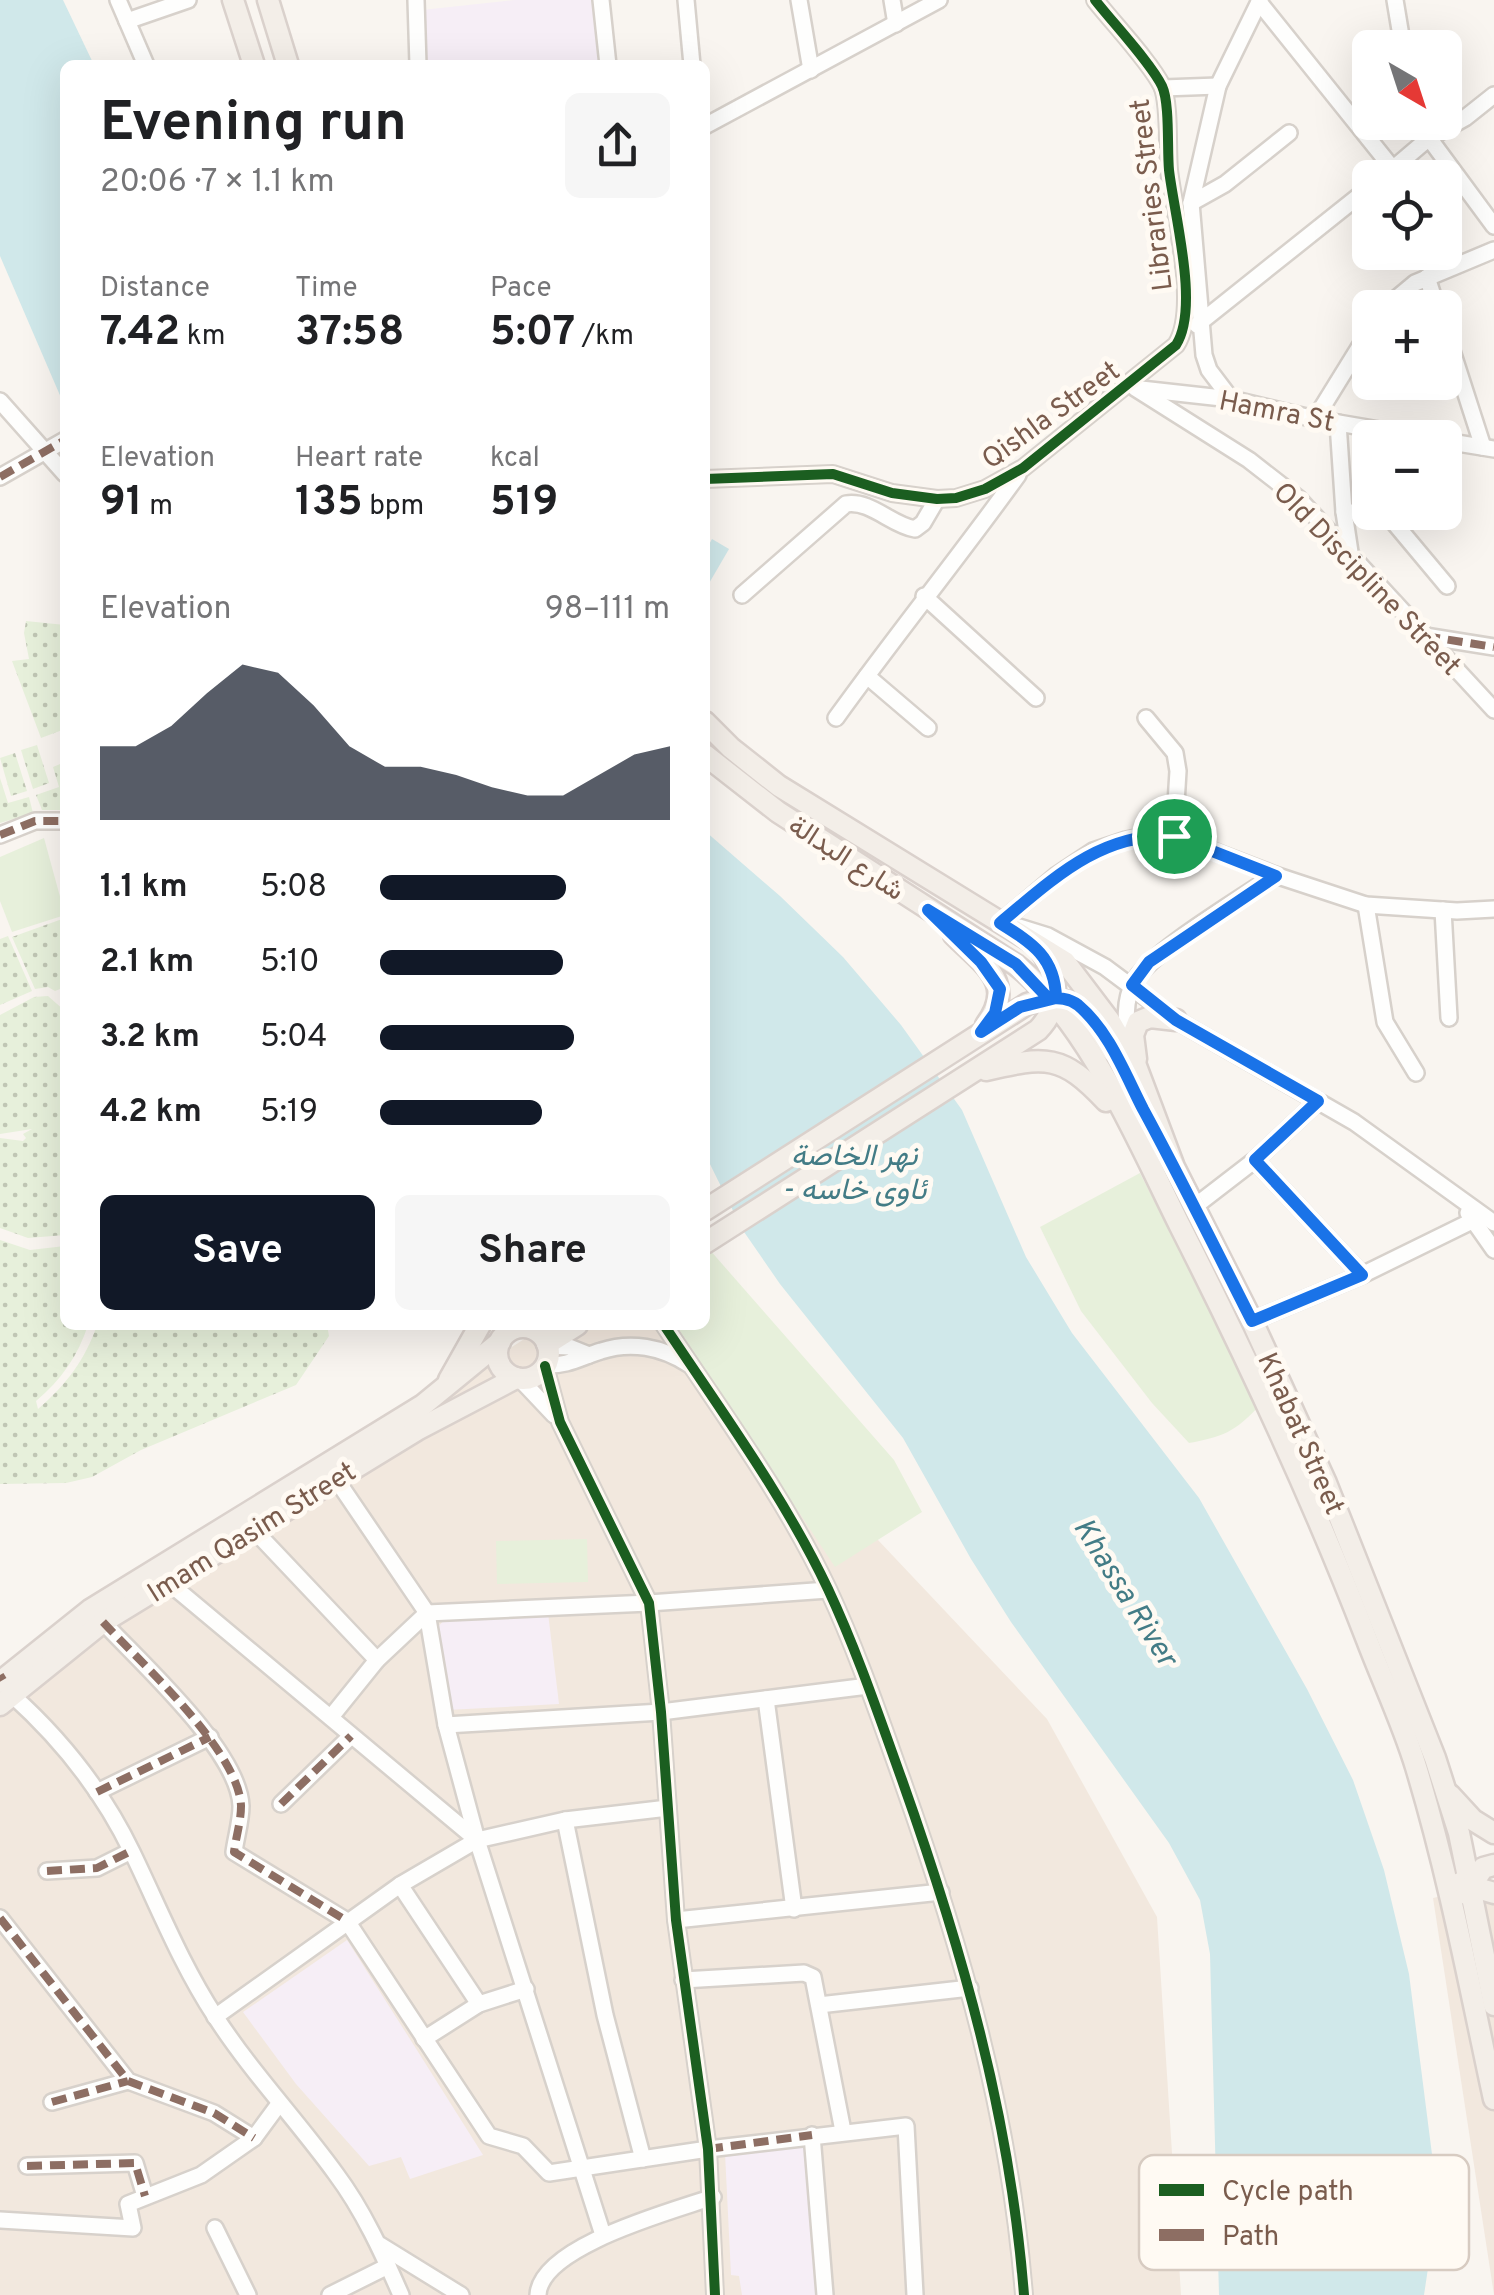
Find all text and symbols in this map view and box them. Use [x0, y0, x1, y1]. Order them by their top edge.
north arrow [1352, 30, 1462, 140]
map controls [1352, 30, 1462, 530]
text: Evening run [100, 90, 407, 160]
button: share [565, 93, 670, 198]
street label: Libraries Street [1123, 97, 1183, 293]
button: locate [1352, 160, 1462, 270]
text: 20:06 · 7 × 1.1 km [100, 163, 335, 203]
text: Distance [100, 271, 210, 307]
text: Time [295, 271, 358, 307]
text: Pace [490, 271, 552, 307]
button: + [1352, 290, 1462, 400]
text: 7.42 [100, 307, 180, 360]
text: 37:58 [295, 307, 404, 360]
text: 5:07 [490, 307, 575, 360]
text: km [180, 319, 225, 355]
text: /km [575, 319, 634, 355]
street label: Qishla Street [976, 354, 1128, 479]
street label: Hamra St [1216, 384, 1337, 442]
button: − [1352, 420, 1462, 530]
text: Elevation [100, 441, 215, 477]
text: Heart rate [295, 441, 423, 477]
text: kcal [490, 441, 540, 477]
street label: Old Discipline Street [1264, 476, 1468, 684]
text: 91 [100, 477, 143, 530]
text: 135 [295, 477, 363, 530]
text: 519 [490, 477, 558, 530]
text: m [143, 489, 173, 525]
text: bpm [363, 489, 424, 525]
text: Elevation [100, 590, 232, 630]
text: 98–111 m [545, 590, 670, 630]
pin [1132, 794, 1217, 879]
street label: شارع البدالة [781, 809, 910, 910]
icon: arrive [1147, 809, 1202, 864]
text: 1.1 km [100, 868, 188, 908]
text: 5:08 [260, 868, 327, 908]
text: 2.1 km [100, 943, 194, 983]
text: 5:10 [260, 943, 320, 983]
text: 3.2 km [100, 1018, 200, 1058]
text: 5:04 [260, 1018, 328, 1058]
text: 4.2 km [100, 1093, 202, 1133]
text: 5:19 [260, 1093, 318, 1133]
water label: نهر الخاصة - ئاوی خاسە [782, 1139, 929, 1210]
button: Save [100, 1195, 375, 1310]
button: Share [395, 1195, 670, 1310]
street label: Khabat Street [1247, 1348, 1351, 1521]
street label: Imam Qasim Street [142, 1455, 364, 1612]
water label: Khassa River [1064, 1512, 1185, 1676]
legend [1139, 2155, 1469, 2270]
text: Cycle path [1222, 2175, 1354, 2211]
text: Path [1222, 2220, 1279, 2256]

